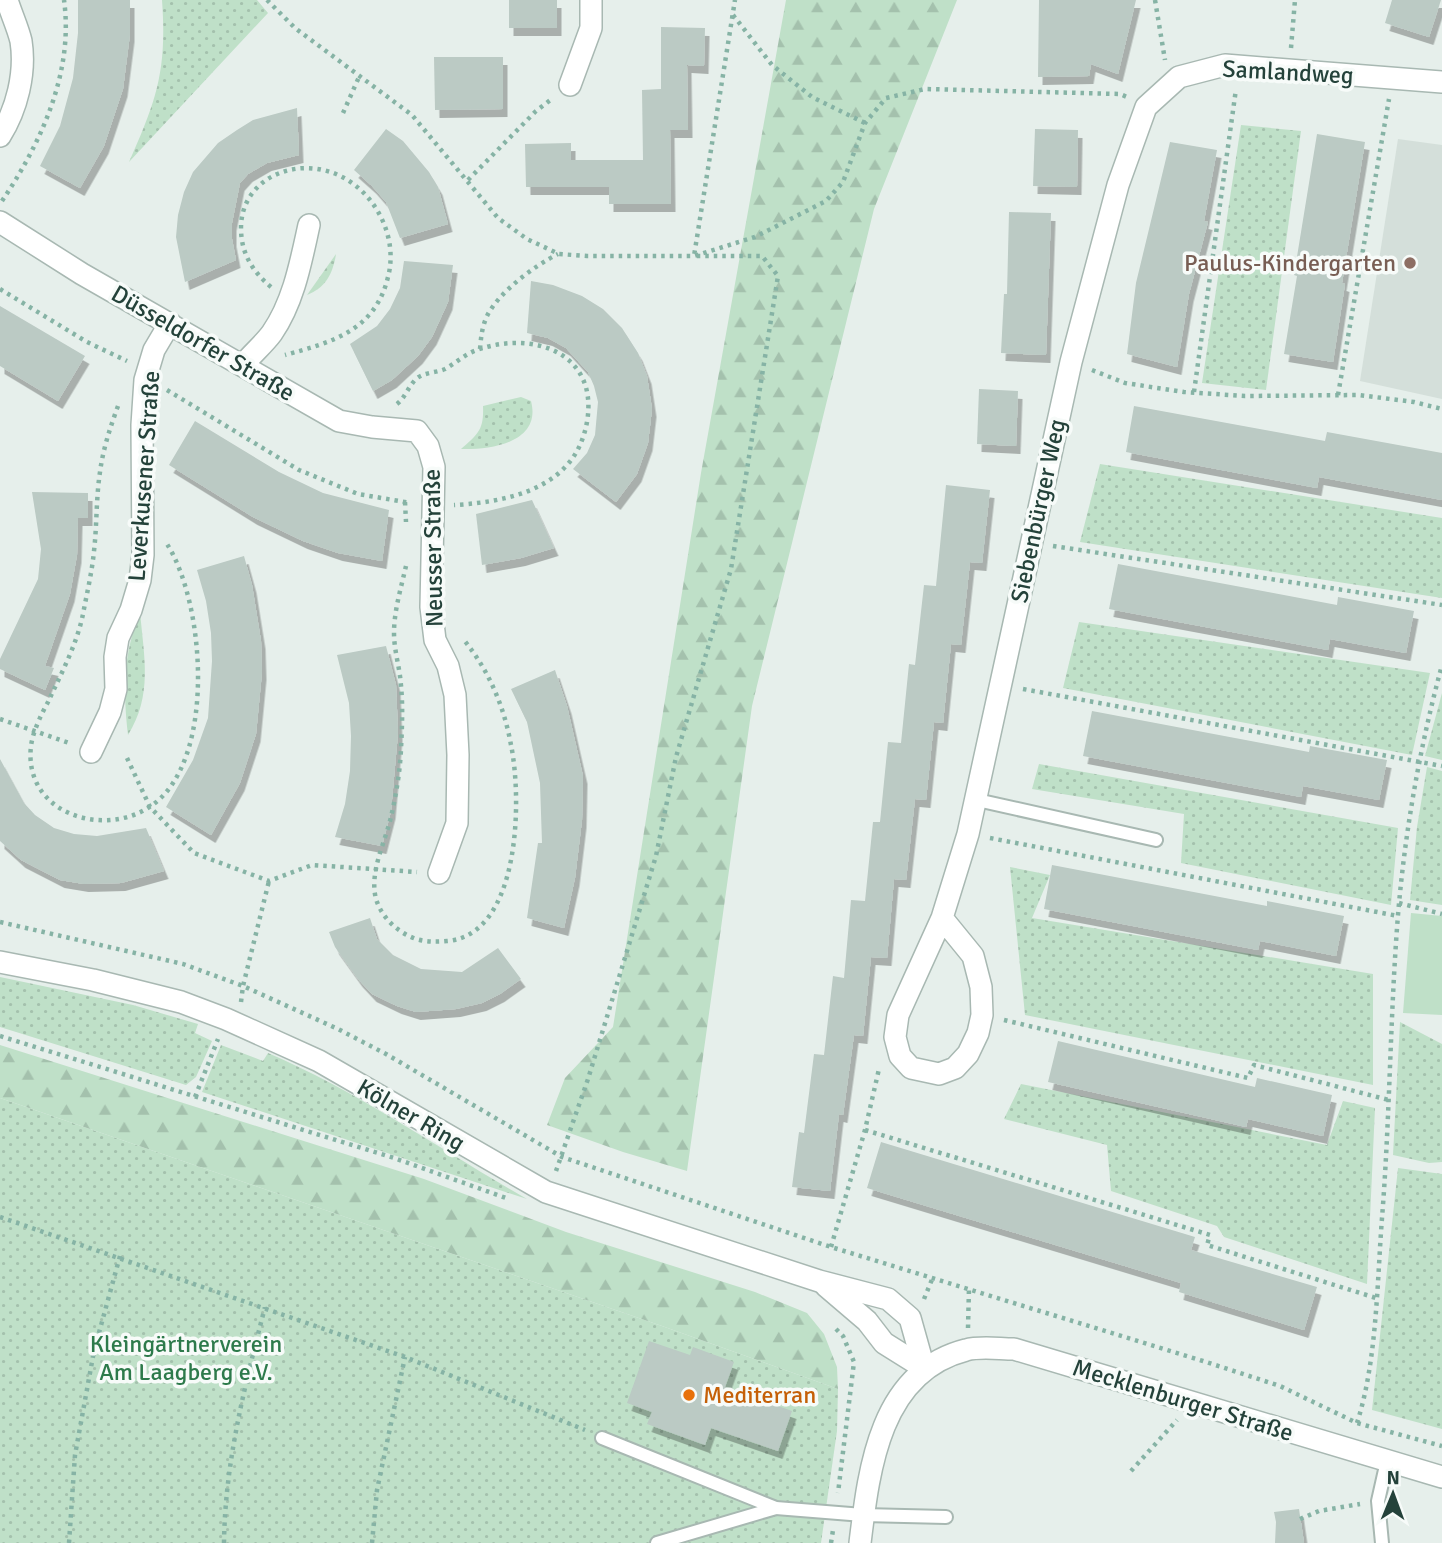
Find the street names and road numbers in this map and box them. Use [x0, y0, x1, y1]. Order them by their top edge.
street label: Samlandweg [1222, 54, 1354, 90]
street label: Düsseldorfer Straße [106, 278, 300, 408]
street label: Leverkusener Straße [122, 370, 166, 582]
street label: Siebenbürger Weg [1004, 416, 1072, 606]
street label: Neusser Straße [417, 469, 449, 627]
street label: Kölner Ring [352, 1072, 470, 1158]
street label: Mecklenburger Straße [1069, 1352, 1297, 1448]

